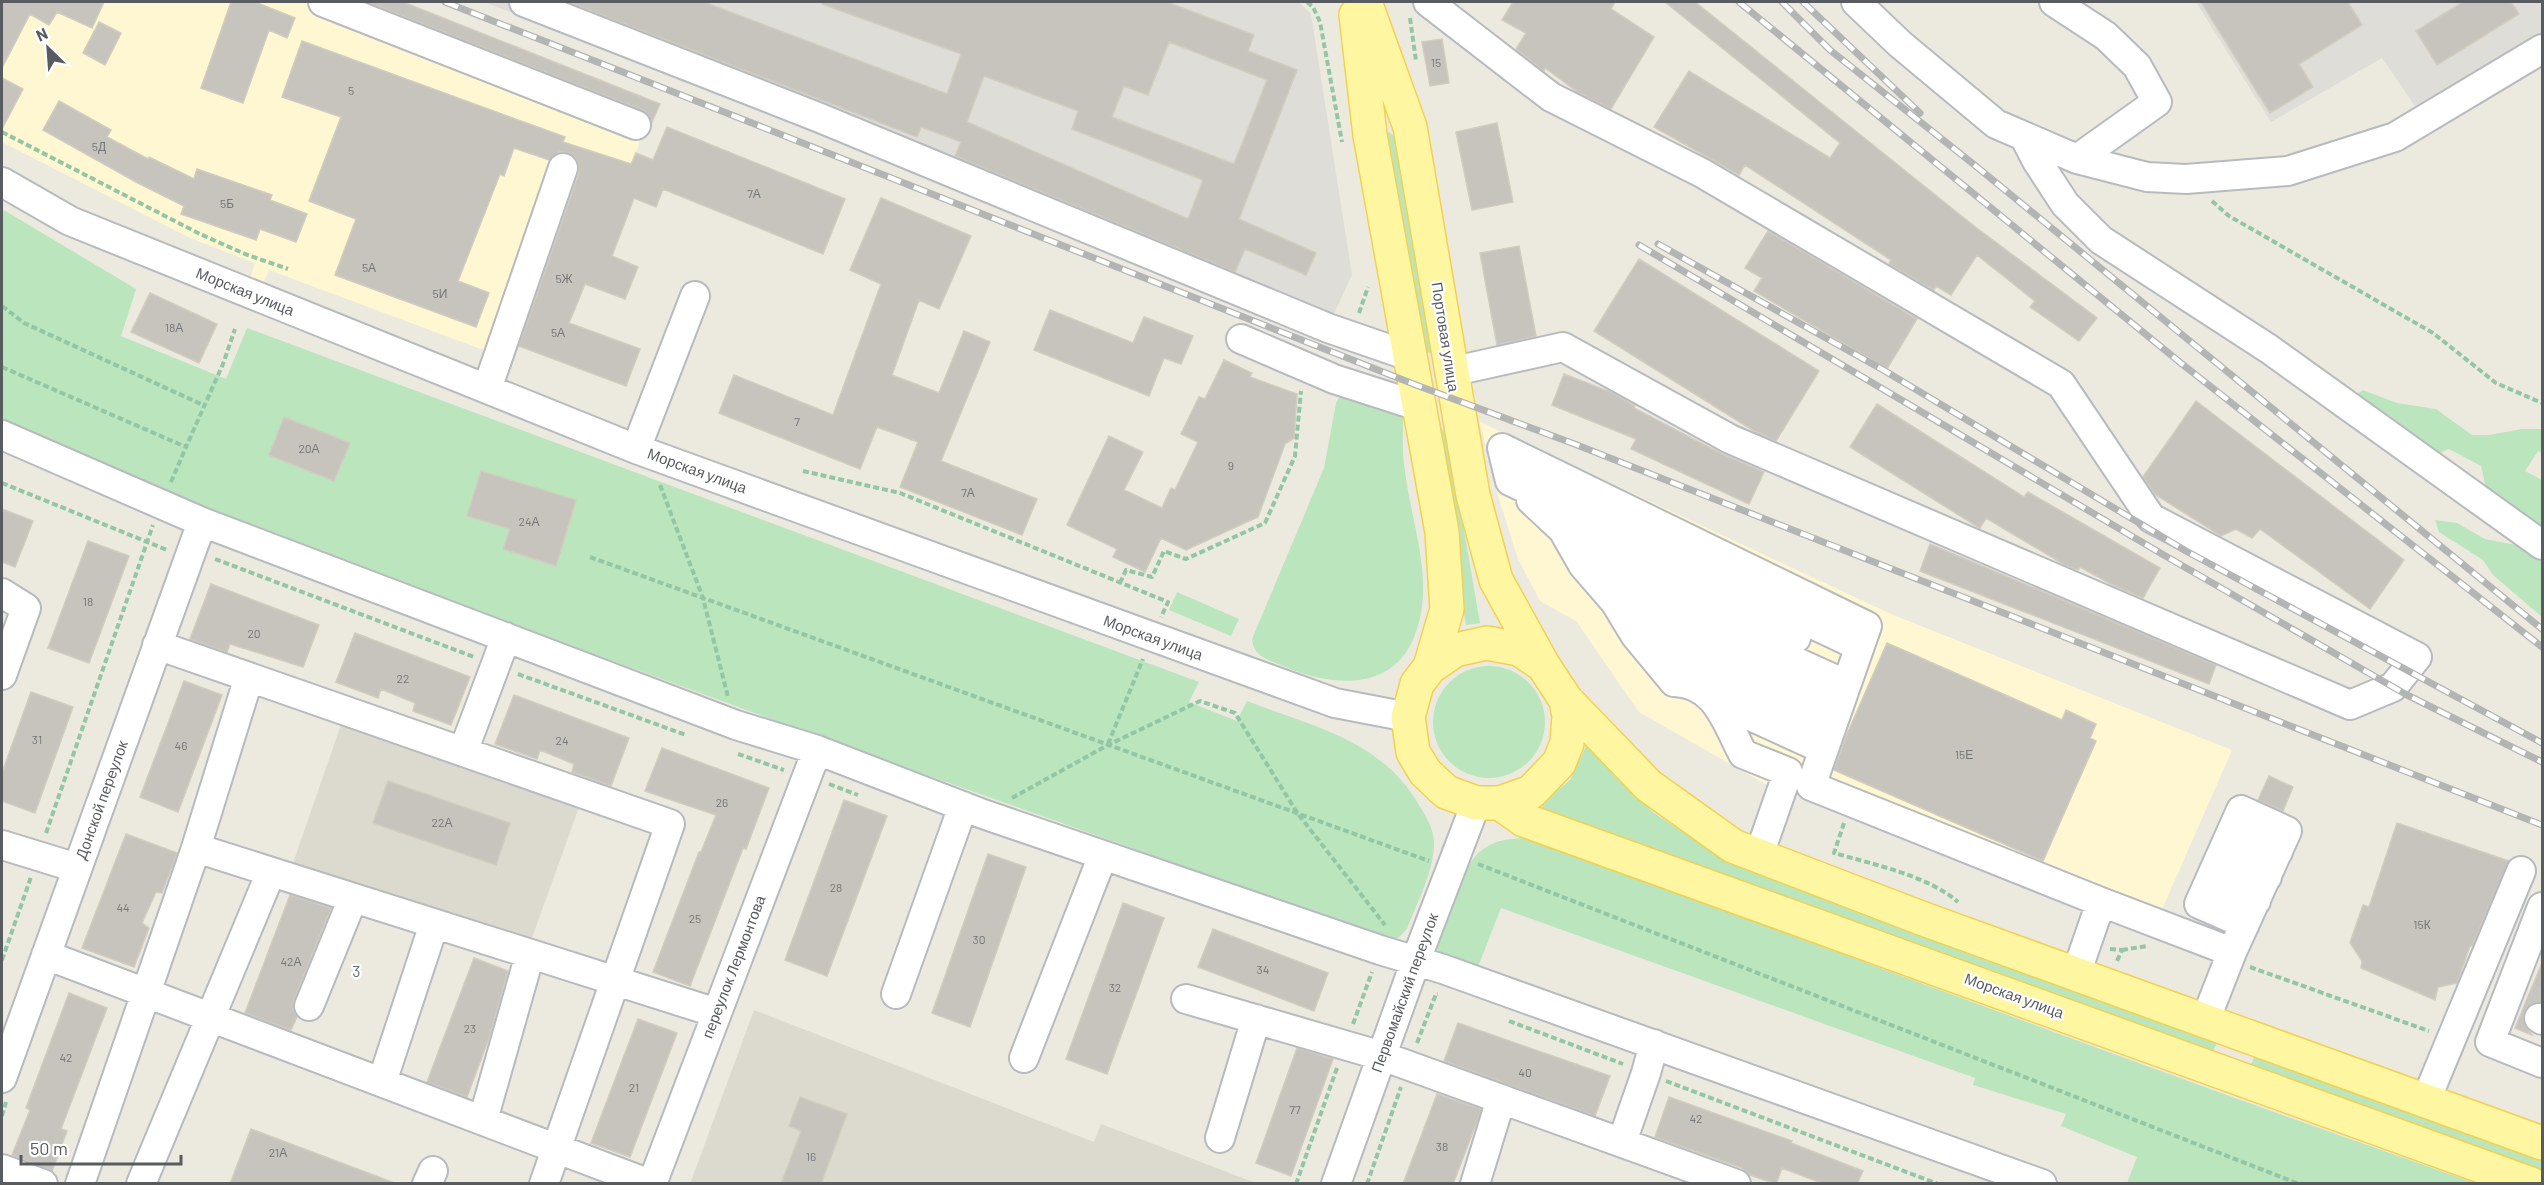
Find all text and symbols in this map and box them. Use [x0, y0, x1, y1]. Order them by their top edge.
north arrow [18, 18, 78, 78]
text: N [33, 23, 50, 45]
house number: 15 [1431, 55, 1441, 69]
house number: 5 [348, 83, 354, 97]
house number: 5Д [92, 139, 106, 154]
house number: 7А [747, 186, 761, 200]
house number: 5Б [220, 196, 234, 210]
house number: 5А [362, 260, 376, 274]
street label: Морская улица [194, 263, 298, 319]
house number: 5Ж [555, 271, 573, 285]
street label: Портовая улица [1428, 281, 1464, 394]
house number: 5И [433, 286, 447, 300]
house number: 18А [165, 320, 183, 334]
house number: 5А [551, 325, 565, 339]
house number: 7 [794, 414, 800, 428]
house number: 20А [298, 441, 320, 455]
street label: Морская улица [645, 444, 750, 497]
house number: 9 [1228, 458, 1234, 472]
house number: 7А [961, 485, 975, 499]
house number: 24А [518, 514, 540, 528]
house number: 18 [83, 594, 93, 608]
street label: Морская улица [1101, 611, 1206, 664]
house number: 20 [247, 626, 261, 640]
house number: 22 [397, 671, 409, 685]
house number: 31 [32, 732, 42, 746]
house number: 24 [555, 733, 569, 747]
street label: Донской переулок [71, 737, 131, 861]
house number: 46 [175, 738, 187, 752]
house number: 15Е [1955, 747, 1973, 761]
house number: 26 [716, 795, 728, 809]
house number: 22А [432, 815, 452, 829]
house number: 28 [830, 880, 842, 894]
street label: переулок Лермонтова [697, 892, 769, 1041]
house number: 44 [116, 900, 130, 914]
street label: Первомайский переулок [1367, 910, 1441, 1075]
house number: 25 [689, 911, 701, 925]
house number: 15К [2413, 917, 2431, 931]
house number: 30 [973, 932, 985, 946]
house number: 42А [280, 954, 302, 968]
district label: 3 [352, 961, 362, 980]
house number: 34 [1257, 962, 1269, 976]
street label: Морская улица [1962, 969, 2067, 1022]
house number: 32 [1109, 980, 1121, 994]
house number: 23 [464, 1021, 476, 1035]
house number: 42 [59, 1050, 73, 1064]
house number: 40 [1518, 1065, 1532, 1079]
house number: 21 [629, 1080, 639, 1094]
house number: 77 [1289, 1102, 1301, 1116]
house number: 42 [1689, 1111, 1703, 1125]
scale bar [21, 1128, 182, 1166]
text: 50 m [30, 1137, 68, 1159]
house number: 38 [1436, 1139, 1448, 1153]
house number: 21А [269, 1145, 287, 1159]
house number: 16 [806, 1149, 816, 1163]

